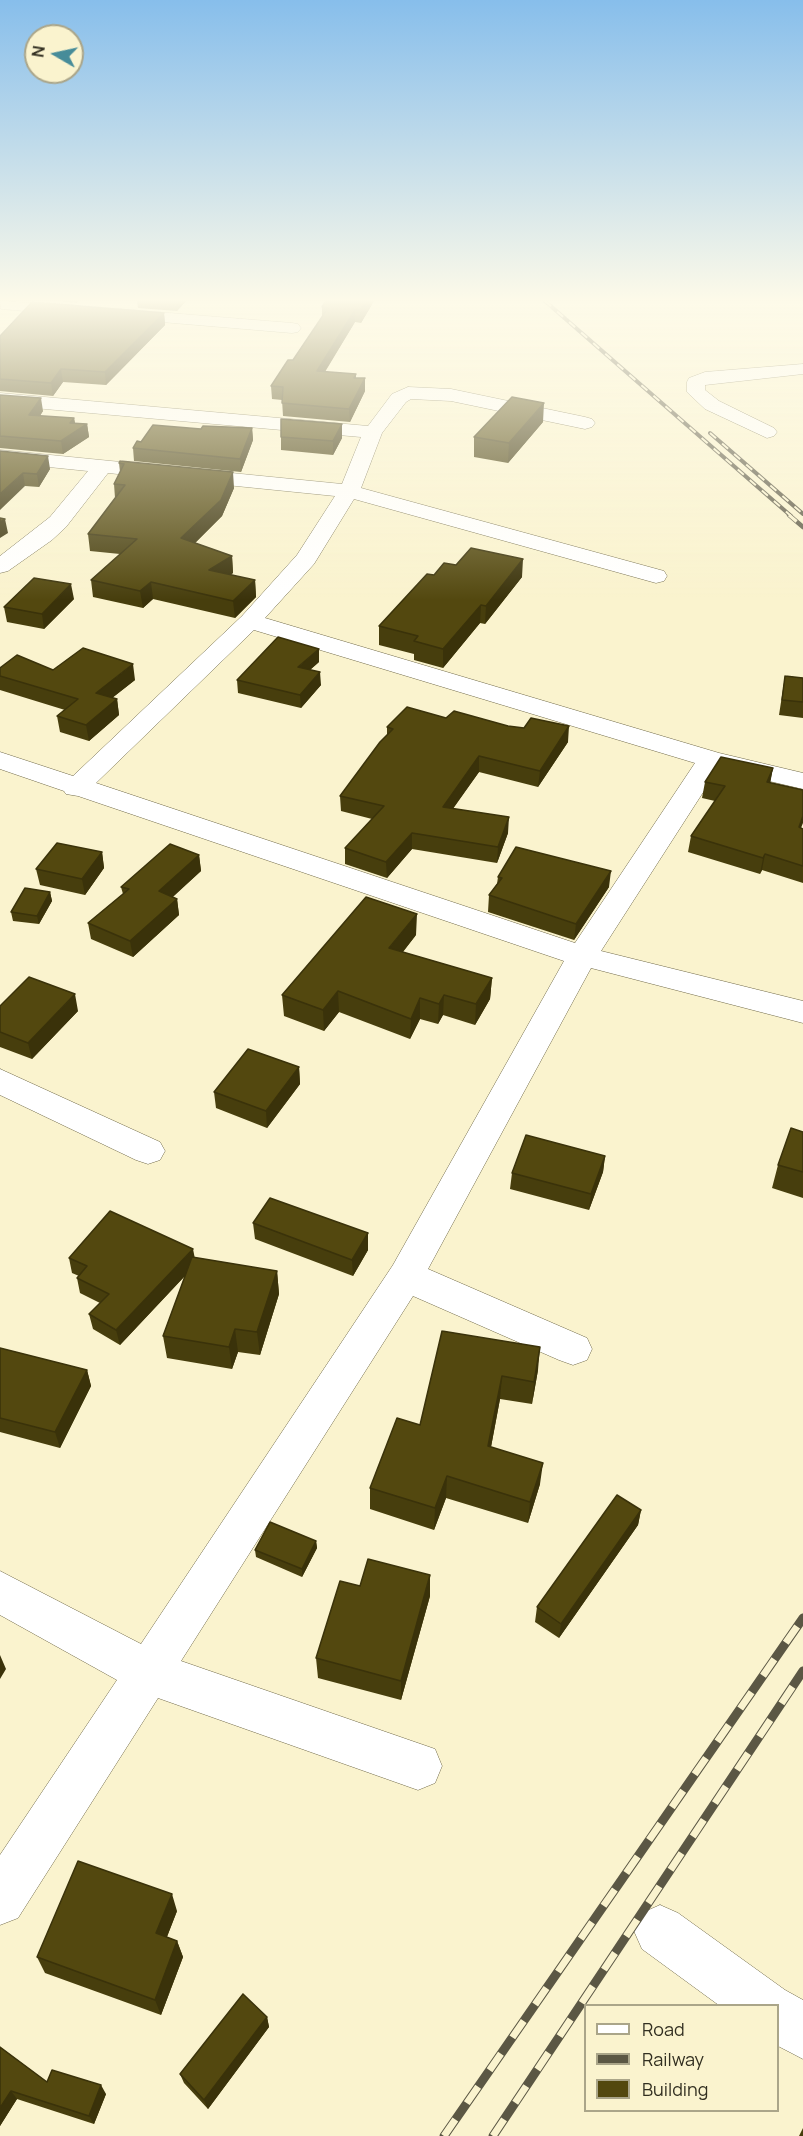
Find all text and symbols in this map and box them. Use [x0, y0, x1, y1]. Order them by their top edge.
north arrow [24, 24, 84, 84]
text: N [26, 44, 50, 59]
legend [584, 2004, 779, 2112]
text: Road [642, 2017, 685, 2041]
text: Railway [642, 2047, 704, 2071]
text: Building [642, 2077, 708, 2101]

